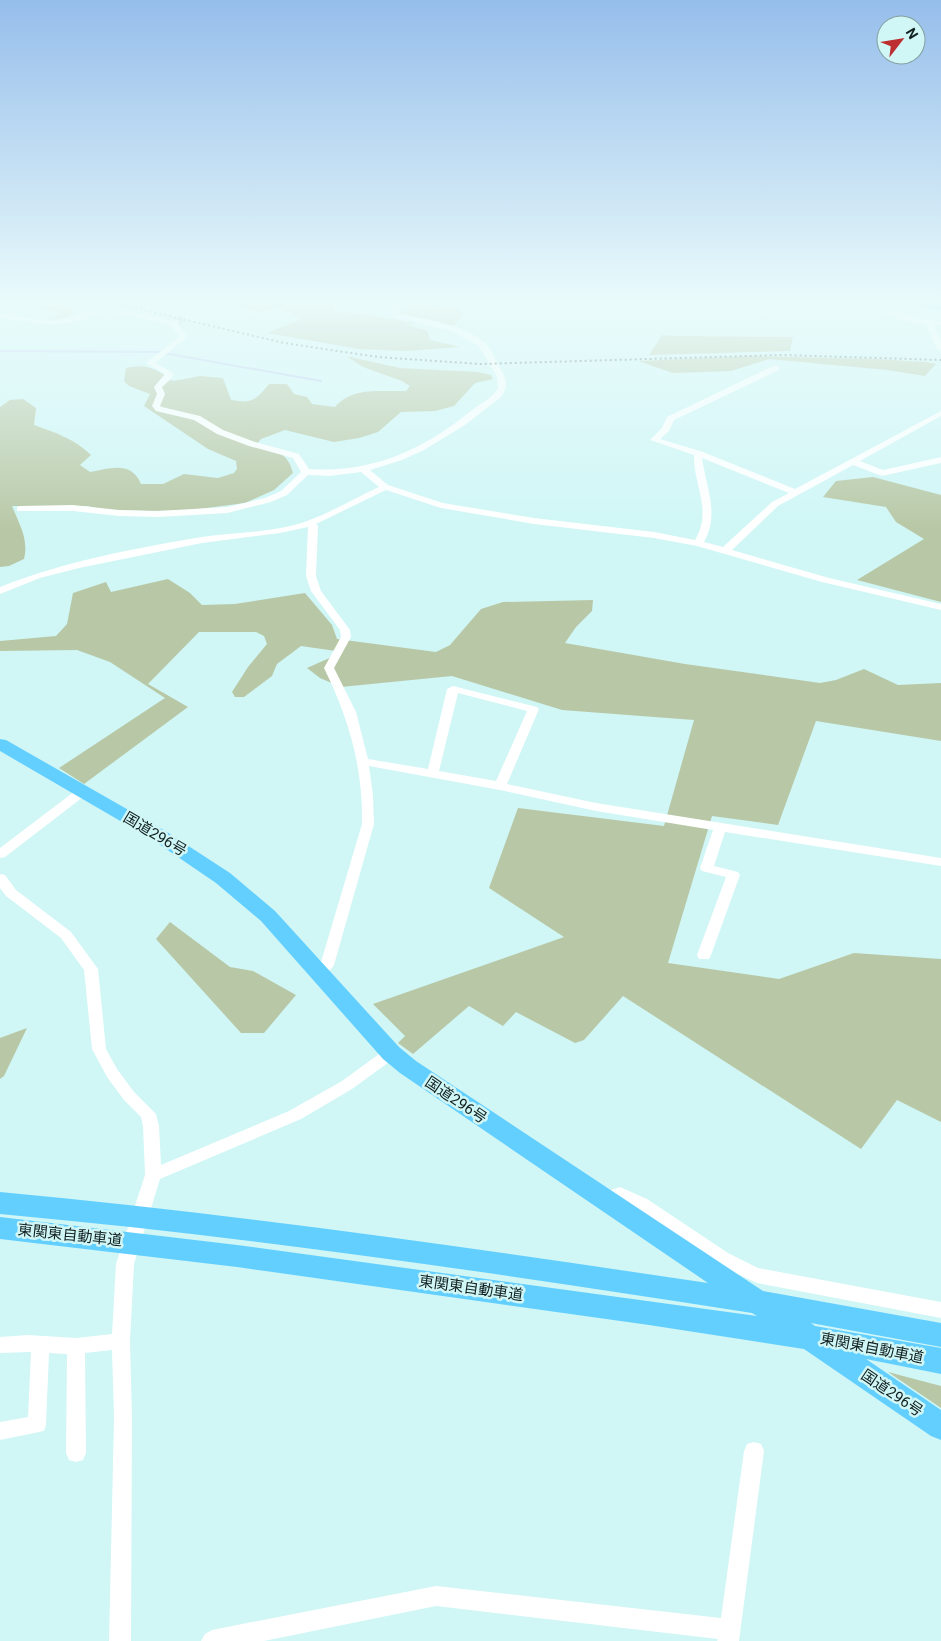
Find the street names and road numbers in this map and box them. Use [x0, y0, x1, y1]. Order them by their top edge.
street label: 国道296号 [120, 808, 190, 860]
street label: 国道296号 [422, 1073, 490, 1127]
street label: 東関東自動車道 [17, 1221, 123, 1249]
street label: 東関東自動車道 [418, 1272, 524, 1304]
street label: 東関東自動車道 [819, 1329, 925, 1367]
street label: 国道296号 [858, 1366, 926, 1420]

